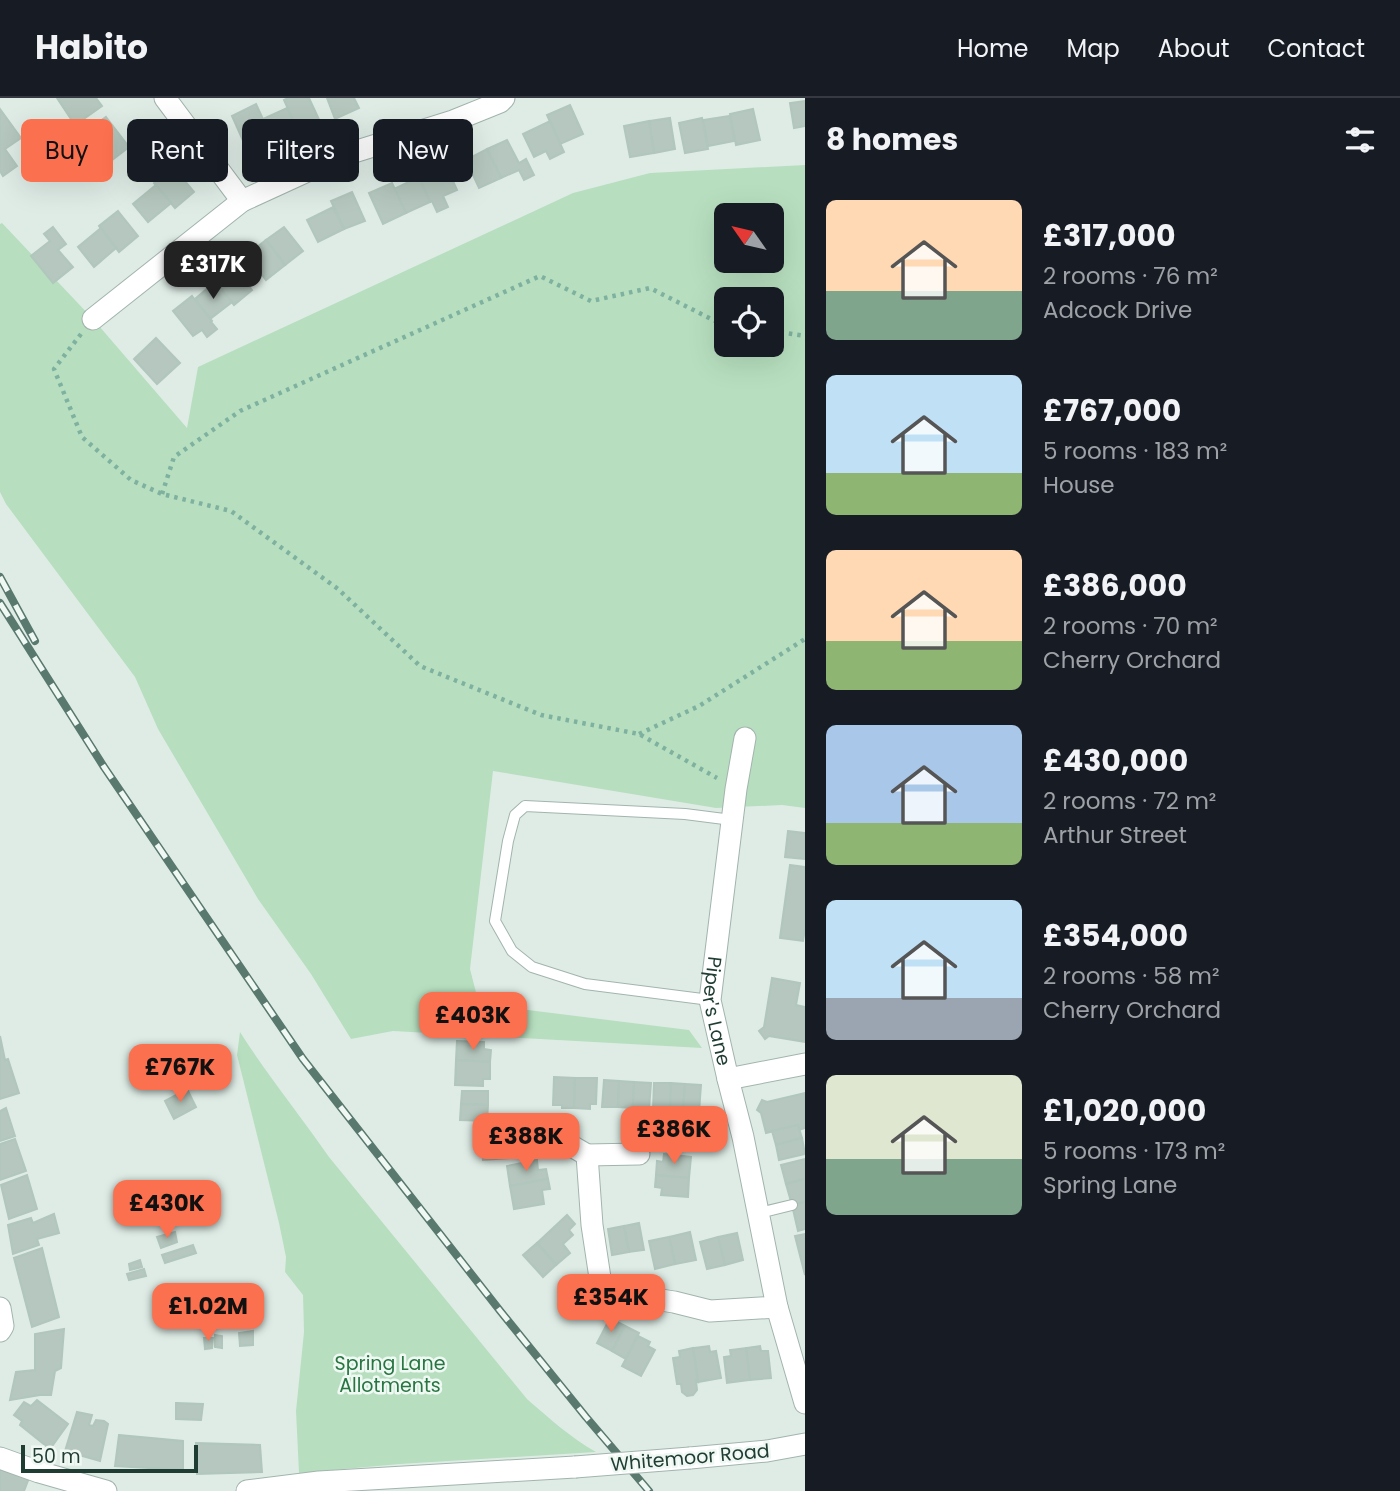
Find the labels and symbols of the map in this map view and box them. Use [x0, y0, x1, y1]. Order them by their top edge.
north arrow [714, 203, 784, 273]
pin: £317K [164, 242, 262, 301]
street label: Piper's Lane [696, 955, 738, 1068]
pin: £403K [424, 992, 522, 1052]
pin: £767K [131, 1044, 229, 1104]
pin: £386K [625, 1107, 723, 1166]
pin: £388K [477, 1114, 575, 1173]
pin: £430K [118, 1180, 216, 1240]
pin: £354K [562, 1274, 660, 1334]
pin: £1.02M [151, 1284, 265, 1343]
park label: Spring Lane Allotments [335, 1350, 445, 1399]
street label: Whitemoor Road [609, 1437, 771, 1478]
scale bar [21, 1442, 198, 1474]

